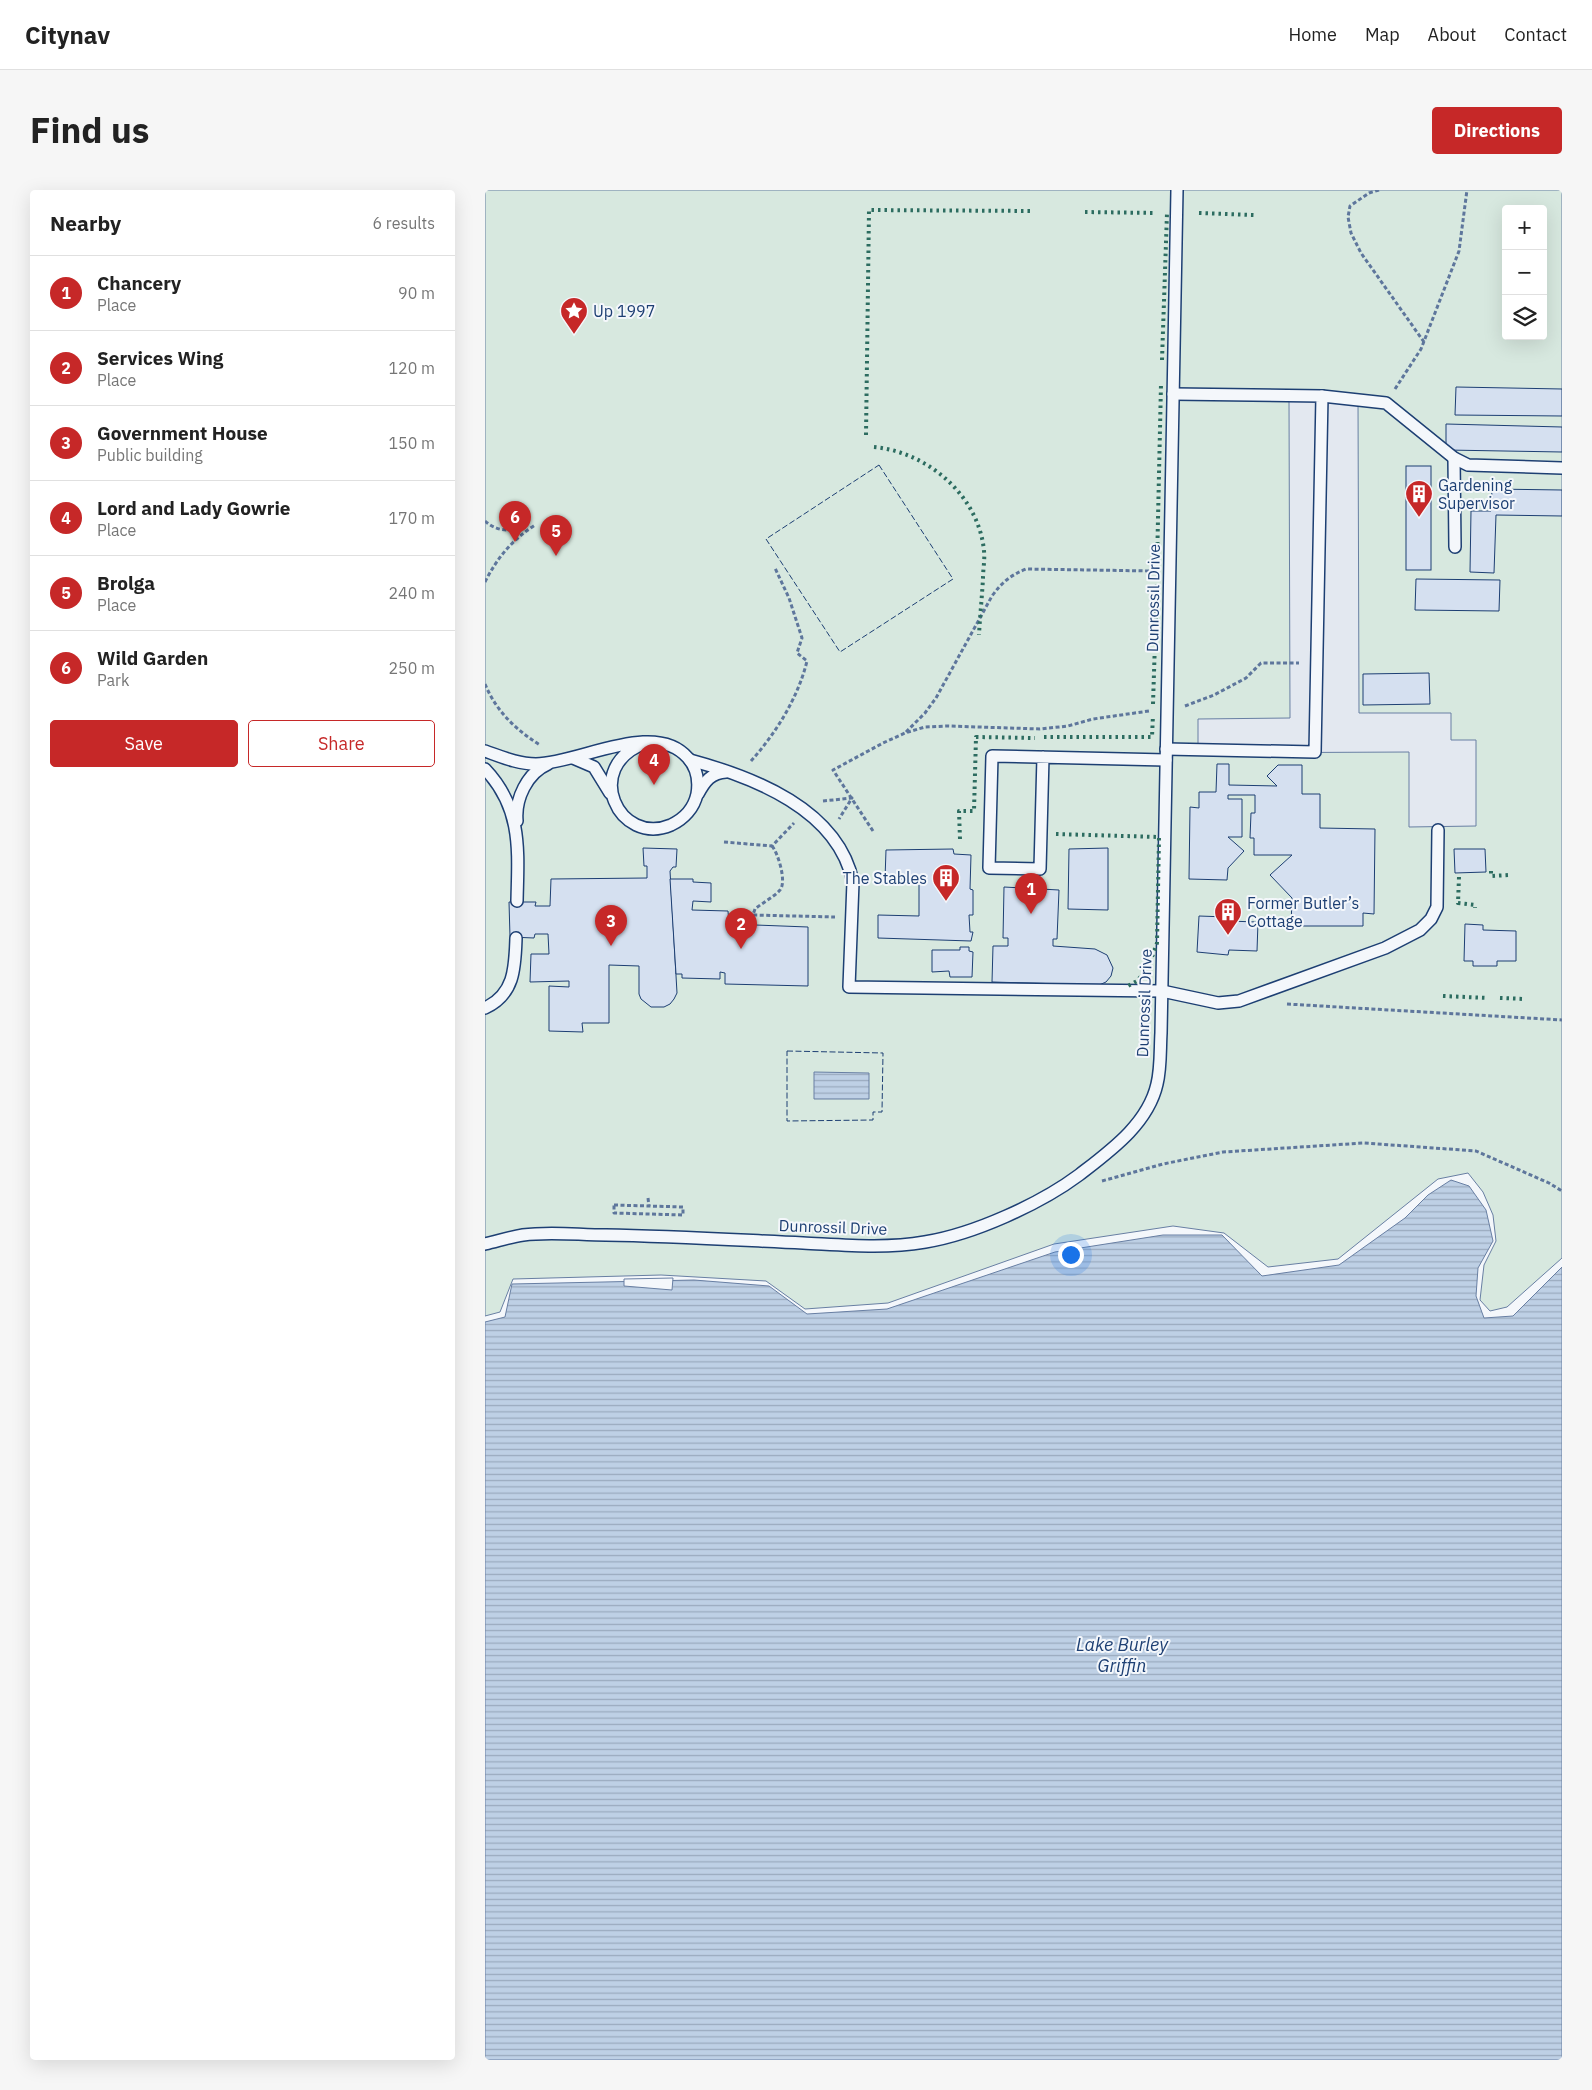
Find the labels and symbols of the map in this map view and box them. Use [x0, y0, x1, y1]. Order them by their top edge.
place icon: Up 1997 [559, 296, 589, 335]
place label: Up 1997 [593, 301, 655, 321]
place label: Gardening Supervisor [1438, 475, 1515, 513]
building icon: Gardening Supervisor [1404, 479, 1434, 518]
pin: 6 [499, 501, 531, 542]
pin: 5 [540, 515, 572, 556]
street label: Dunrossil Drive [1142, 543, 1164, 652]
pin: 4 [638, 744, 670, 785]
building icon: The Stables [931, 863, 961, 902]
place label: The Stables [843, 868, 927, 888]
pin: 1 [1015, 873, 1047, 914]
place label: Former Butler’s Cottage [1247, 893, 1359, 931]
building icon: Former Butler’s Cottage [1213, 897, 1243, 936]
pin: 3 [595, 905, 627, 946]
pin: 2 [725, 908, 757, 949]
street label: Dunrossil Drive [1132, 948, 1156, 1058]
street label: Dunrossil Drive [778, 1215, 888, 1239]
your location [1058, 1242, 1084, 1268]
water label: Lake Burley Griffin [1076, 1633, 1169, 1677]

